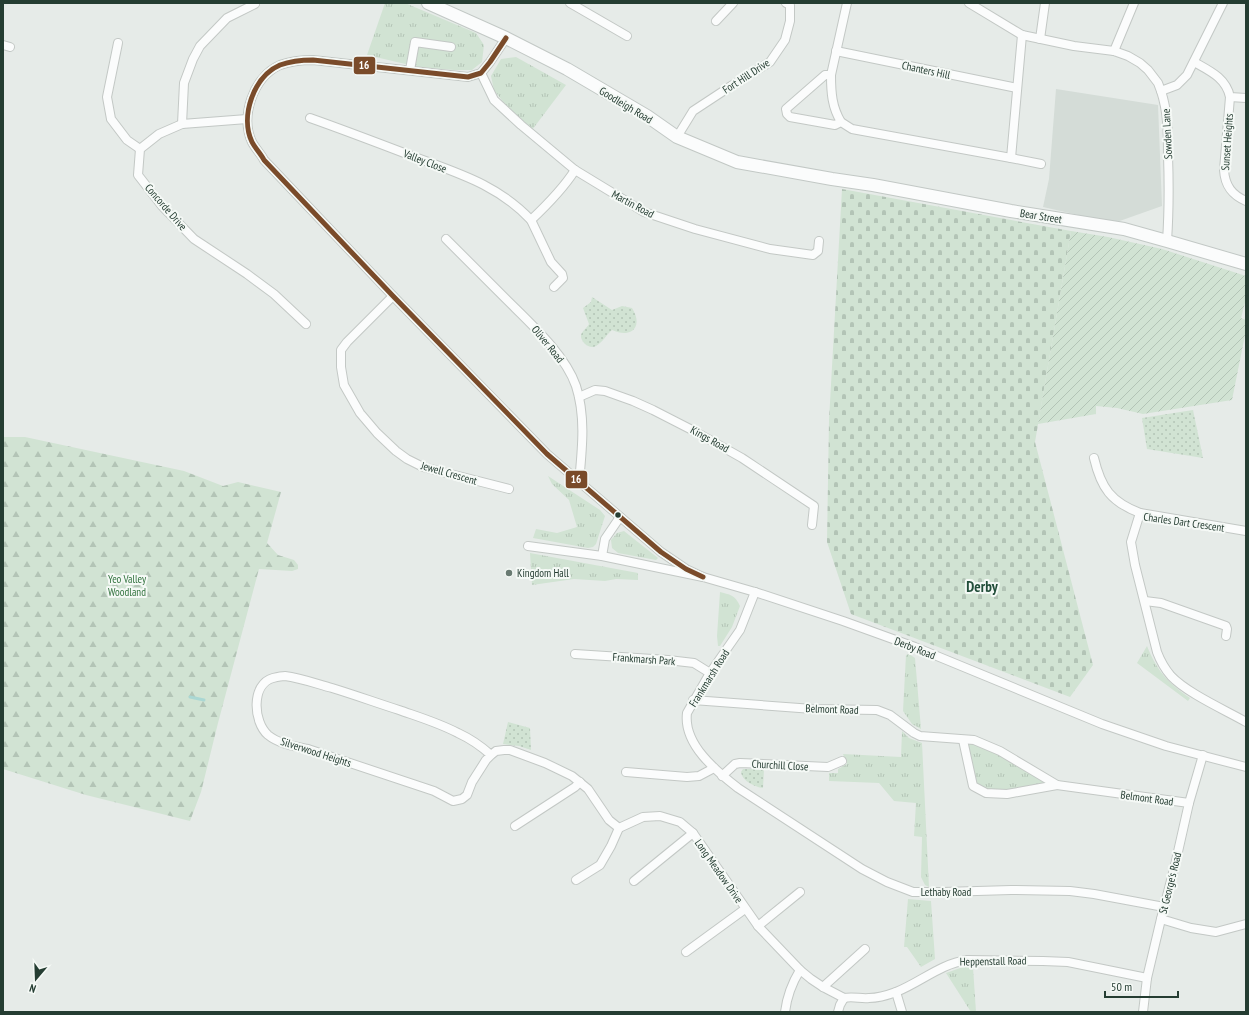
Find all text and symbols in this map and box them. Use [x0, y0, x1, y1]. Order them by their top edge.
street label: Fort Hill Drive [720, 55, 773, 96]
line badge: 16 [353, 56, 376, 75]
text: 16 [359, 58, 369, 72]
street label: Chanters Hill [901, 58, 952, 82]
street label: Goodleigh Road [597, 84, 655, 127]
street label: Sowden Lane [1159, 108, 1175, 160]
street label: Sunset Heights [1218, 113, 1236, 171]
street label: Valley Close [400, 146, 449, 176]
street label: Concorde Drive [142, 181, 190, 234]
street label: Martin Road [609, 187, 657, 221]
street label: Bear Street [1019, 206, 1063, 226]
street label: Oliver Road [529, 323, 567, 366]
street label: Kings Road [688, 423, 732, 455]
street label: Jewell Crescent [418, 458, 479, 488]
line badge: 16 [565, 470, 588, 489]
text: 16 [571, 472, 581, 486]
street label: Charles Dart Crescent [1143, 509, 1225, 535]
unlabelled marker [613, 510, 623, 520]
place label: Kingdom Hall [517, 566, 569, 580]
marker: Kingdom Hall [504, 568, 514, 578]
park label: Yeo Valley Woodland [108, 572, 147, 599]
district label: Derby [966, 577, 999, 596]
street label: Derby Road [892, 634, 938, 662]
street label: Frankmarsh Road [686, 646, 732, 709]
street label: Frankmarsh Park [612, 650, 677, 668]
street label: Belmont Road [805, 701, 859, 717]
street label: Silverwood Heights [279, 734, 353, 770]
street label: Churchill Close [751, 757, 809, 774]
street label: Belmont Road [1120, 787, 1175, 809]
street label: Long Meadow Drive [692, 836, 746, 906]
street label: St George's Road [1156, 850, 1184, 915]
street label: Lethaby Road [921, 885, 971, 899]
street label: Heppenstall Road [960, 953, 1027, 969]
north arrow [16, 959, 56, 999]
scale bar [1105, 973, 1178, 999]
text: 50 m [1111, 979, 1132, 994]
text: N [28, 981, 38, 996]

